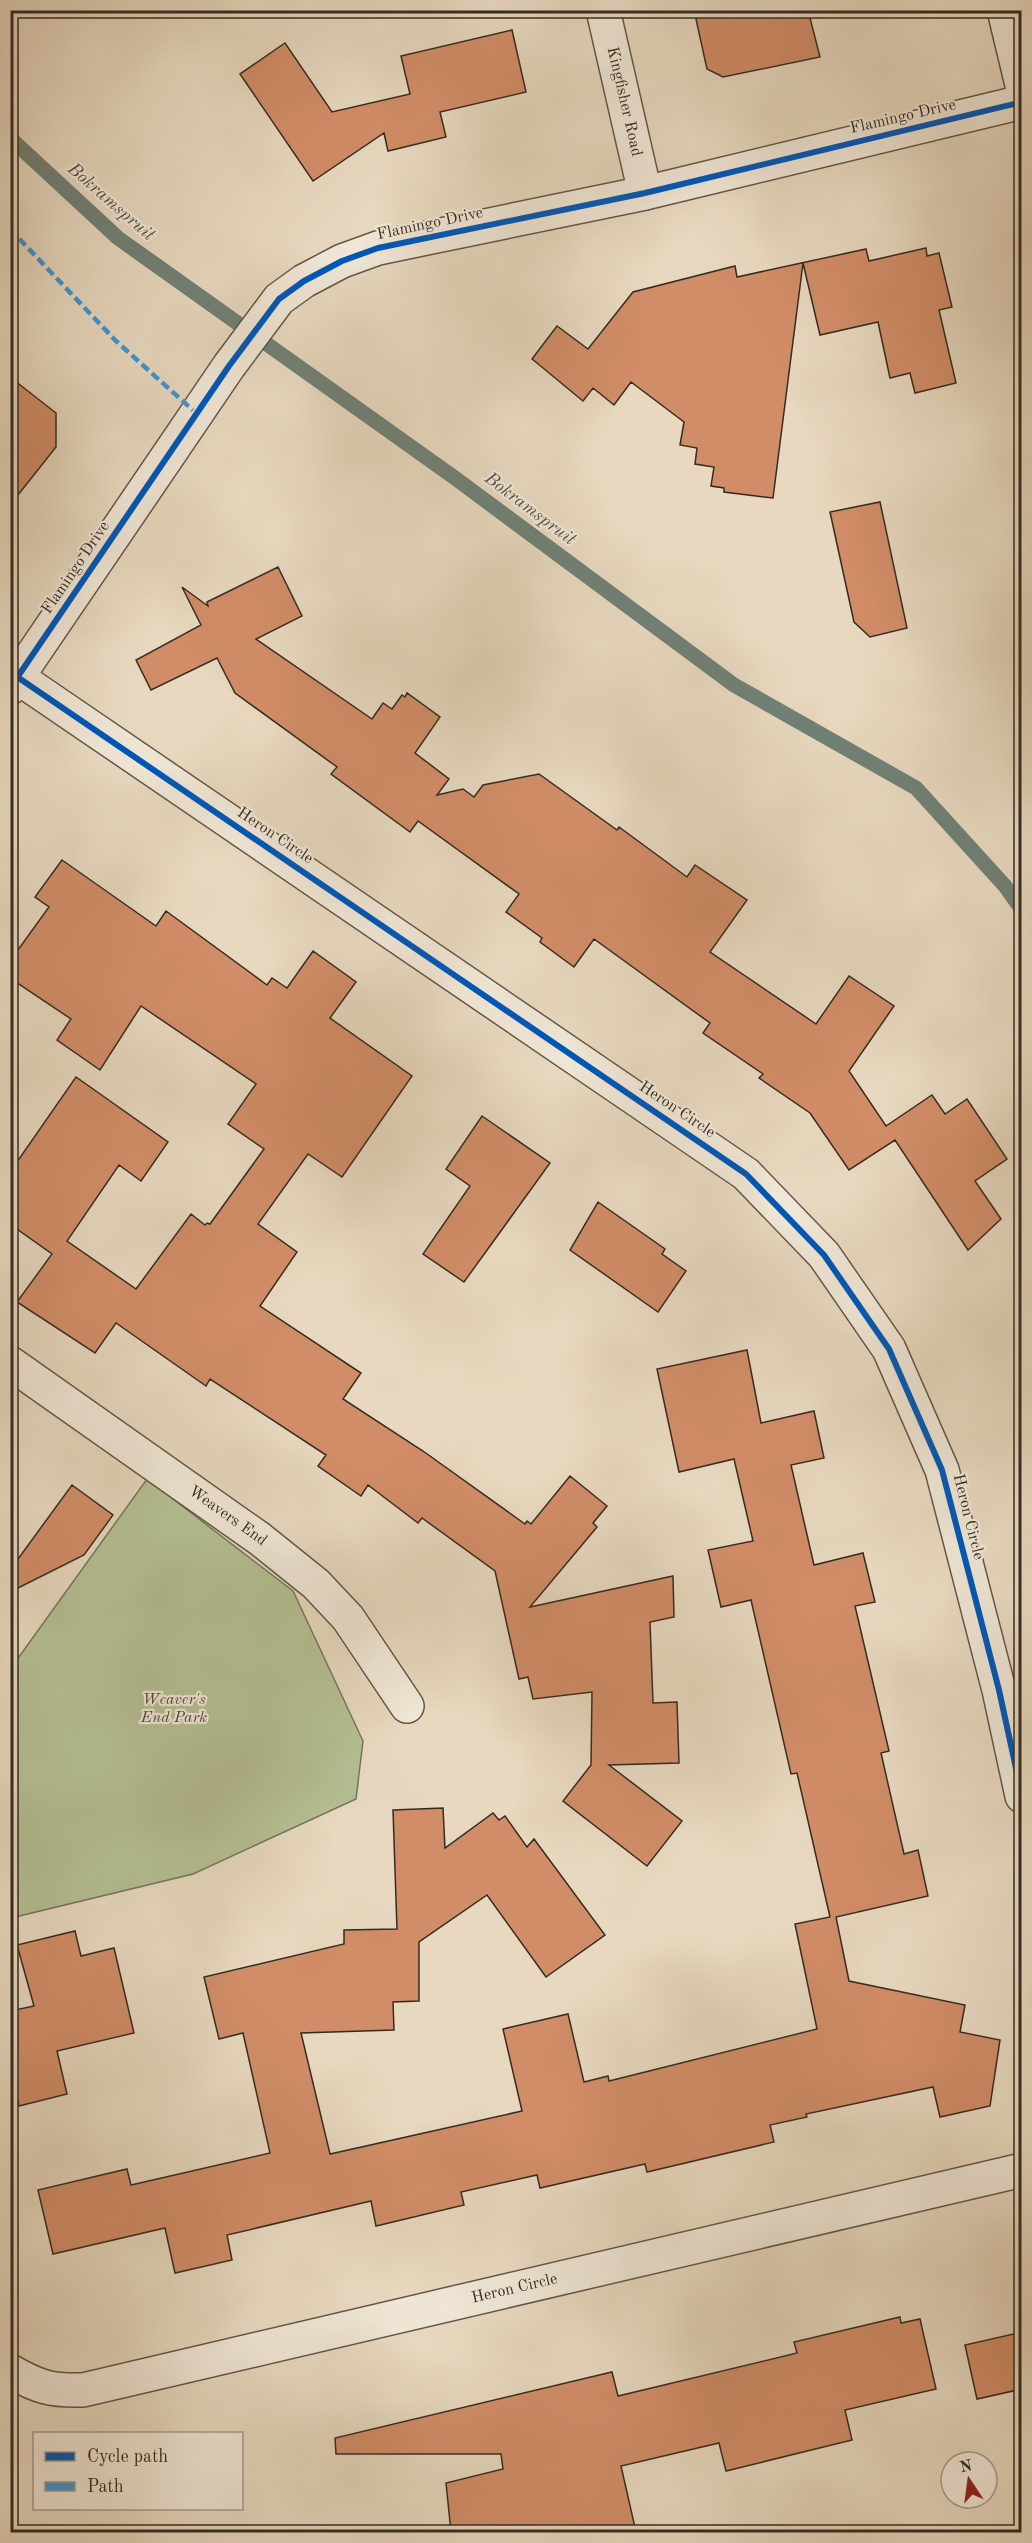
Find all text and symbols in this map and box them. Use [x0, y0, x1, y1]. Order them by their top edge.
street label: Kingfisher Road [604, 45, 644, 158]
street label: Flamingo Drive [848, 97, 958, 137]
water label: Bokramspruit [63, 159, 158, 245]
street label: Flamingo Drive [375, 205, 485, 243]
water label: Bokramspruit [480, 469, 579, 549]
street label: Flamingo Drive [39, 519, 113, 617]
street label: Heron Circle [234, 805, 316, 867]
street label: Heron Circle [636, 1079, 718, 1141]
street label: Heron Circle [950, 1472, 986, 1562]
street label: Weavers End [185, 1483, 270, 1549]
park label: Weaver's End Park [140, 1692, 207, 1726]
street label: Heron Circle [470, 2271, 559, 2307]
legend [33, 2432, 243, 2510]
text: Cycle path [87, 2448, 168, 2466]
north arrow [939, 2450, 999, 2510]
text: N [958, 2458, 975, 2477]
text: Path [87, 2478, 124, 2496]

